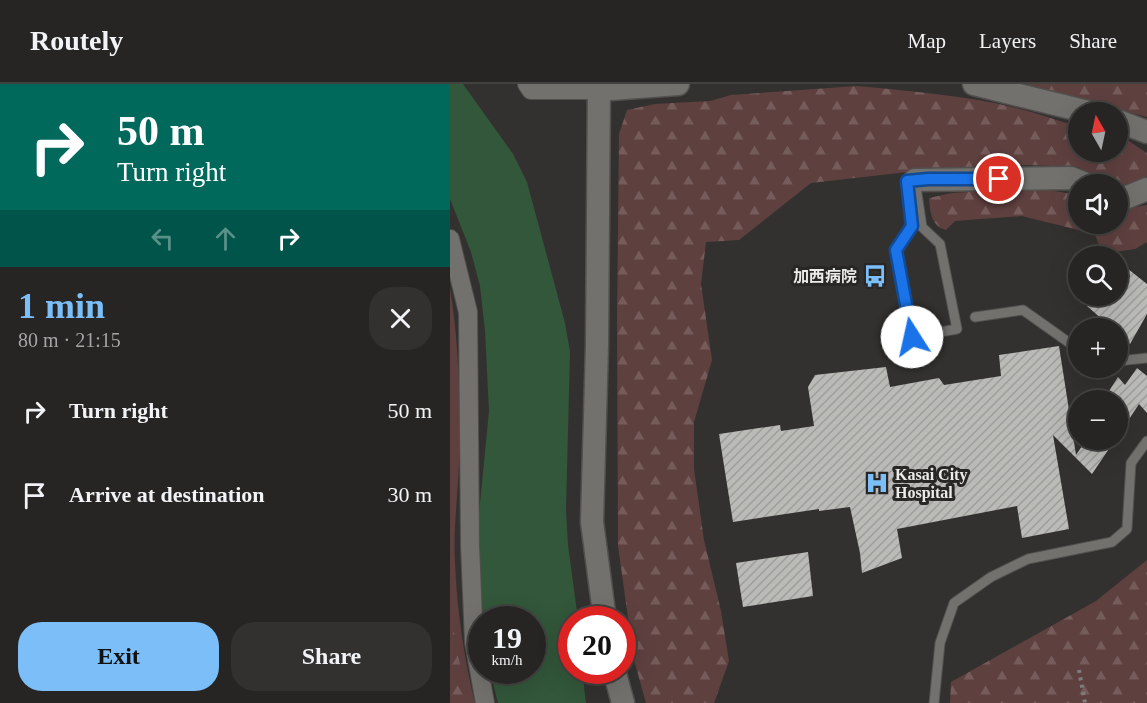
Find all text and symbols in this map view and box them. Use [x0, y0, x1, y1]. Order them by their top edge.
text: Routely [30, 25, 123, 56]
text: Map [908, 29, 946, 53]
text: Layers [979, 29, 1036, 53]
text: Share [1069, 29, 1117, 53]
north arrow [1068, 102, 1128, 162]
map controls [1068, 102, 1128, 450]
icon: right [18, 108, 96, 186]
text: 50 m [117, 108, 205, 154]
pin [973, 153, 1024, 204]
text: Turn right [117, 157, 226, 187]
icon: arrive [982, 162, 1015, 195]
button: sound [1068, 174, 1128, 234]
icon: left [146, 222, 179, 255]
icon: ahead [209, 222, 242, 255]
icon: right [272, 222, 305, 255]
button: search [1068, 246, 1128, 306]
bus stop icon: 加西病院 [862, 263, 888, 289]
place label: 加西病院 [793, 268, 857, 285]
text: 1 min [18, 286, 105, 326]
button: close [369, 287, 432, 350]
position arrow [880, 305, 944, 369]
button: + [1068, 318, 1128, 378]
text: 80 m · 21:15 [18, 329, 121, 351]
button: − [1068, 390, 1128, 450]
icon: right [18, 395, 51, 428]
text: Turn right [69, 398, 168, 423]
text: 50 m [387, 398, 432, 423]
place label: Kasai City Hospital [895, 466, 967, 502]
hospital icon: Kasai City Hospital [864, 470, 890, 496]
icon: arrive [18, 479, 51, 512]
text: Arrive at destination [69, 482, 265, 507]
text: 30 m [387, 482, 432, 507]
speed limit sign: 20 [558, 606, 636, 684]
text: 19 [492, 621, 522, 654]
button: Exit [18, 622, 219, 691]
button: Share [231, 622, 432, 691]
text: km/h [492, 652, 522, 668]

